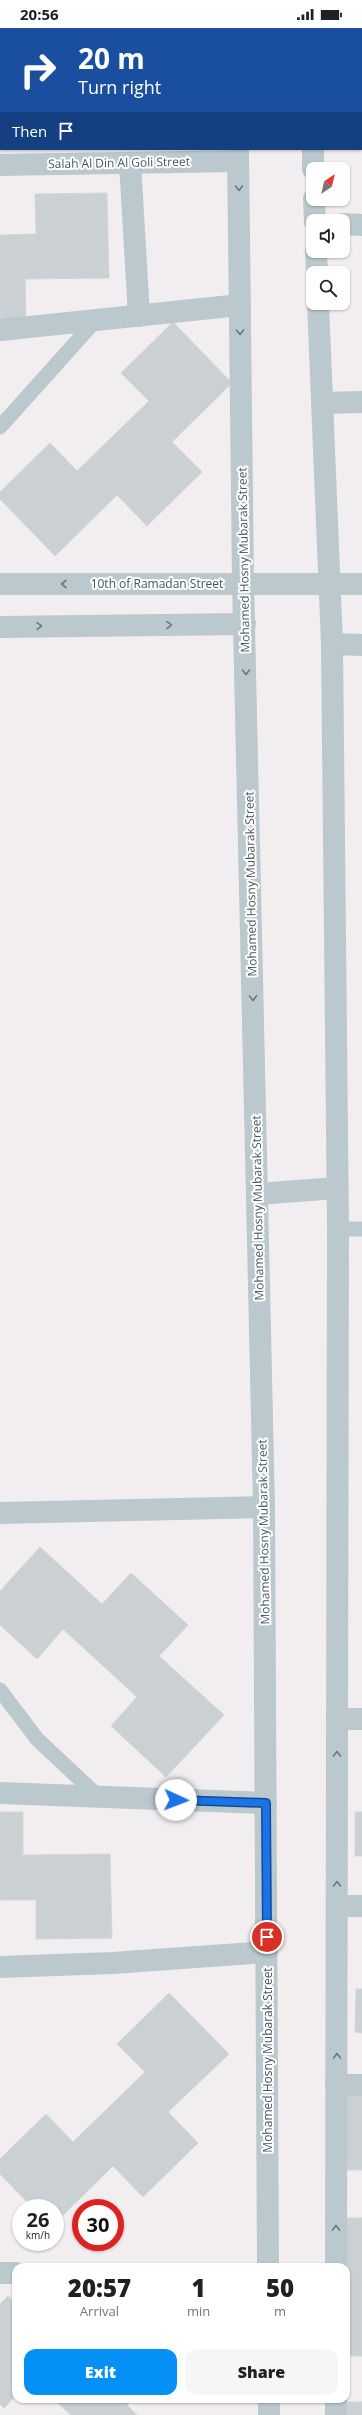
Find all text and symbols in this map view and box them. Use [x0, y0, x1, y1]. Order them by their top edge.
text: 20:56 [20, 4, 59, 24]
text: 20 m [78, 39, 145, 77]
icon: right [12, 44, 64, 96]
text: Turn right [78, 75, 161, 99]
icon: arrive [55, 120, 77, 142]
text: Then [12, 121, 47, 141]
street label: Salah Al Din Al Goli Street [48, 153, 190, 172]
north arrow [306, 162, 350, 206]
map controls [306, 162, 350, 310]
one-way arrow [235, 185, 243, 191]
button: sound [306, 214, 350, 258]
button: search [306, 266, 350, 310]
one-way arrow [236, 329, 244, 335]
street label: Mohamed Hosny Mubarak Street [233, 467, 254, 653]
street label: 10th of Ramadan Street [91, 575, 223, 592]
one-way arrow [61, 580, 67, 588]
one-way arrow [166, 621, 172, 629]
one-way arrow [36, 622, 42, 631]
one-way arrow [242, 669, 250, 675]
street label: Mohamed Hosny Mubarak Street [240, 791, 261, 977]
one-way arrow [249, 995, 257, 1001]
street label: Mohamed Hosny Mubarak Street [247, 1115, 268, 1301]
street label: Mohamed Hosny Mubarak Street [253, 1439, 274, 1625]
one-way arrow [333, 1751, 341, 1757]
position arrow [155, 1779, 197, 1821]
one-way arrow [333, 1881, 341, 1887]
pin [250, 1920, 284, 1954]
icon: arrive [256, 1926, 278, 1948]
street label: Mohamed Hosny Mubarak Street [259, 1967, 276, 2153]
one-way arrow [333, 2053, 341, 2059]
speed limit sign: 30 [72, 2199, 124, 2251]
text: 26 [27, 2206, 49, 2233]
one-way arrow [332, 2225, 340, 2231]
text: km/h [26, 2228, 50, 2242]
text: 20:57 [68, 2271, 131, 2304]
text: 1 [191, 2271, 206, 2304]
text: 50 [266, 2271, 294, 2304]
text: Arrival [80, 2302, 119, 2320]
text: min [187, 2302, 210, 2320]
text: m [274, 2302, 286, 2320]
button: Exit [24, 2349, 177, 2395]
button: Share [185, 2349, 338, 2395]

